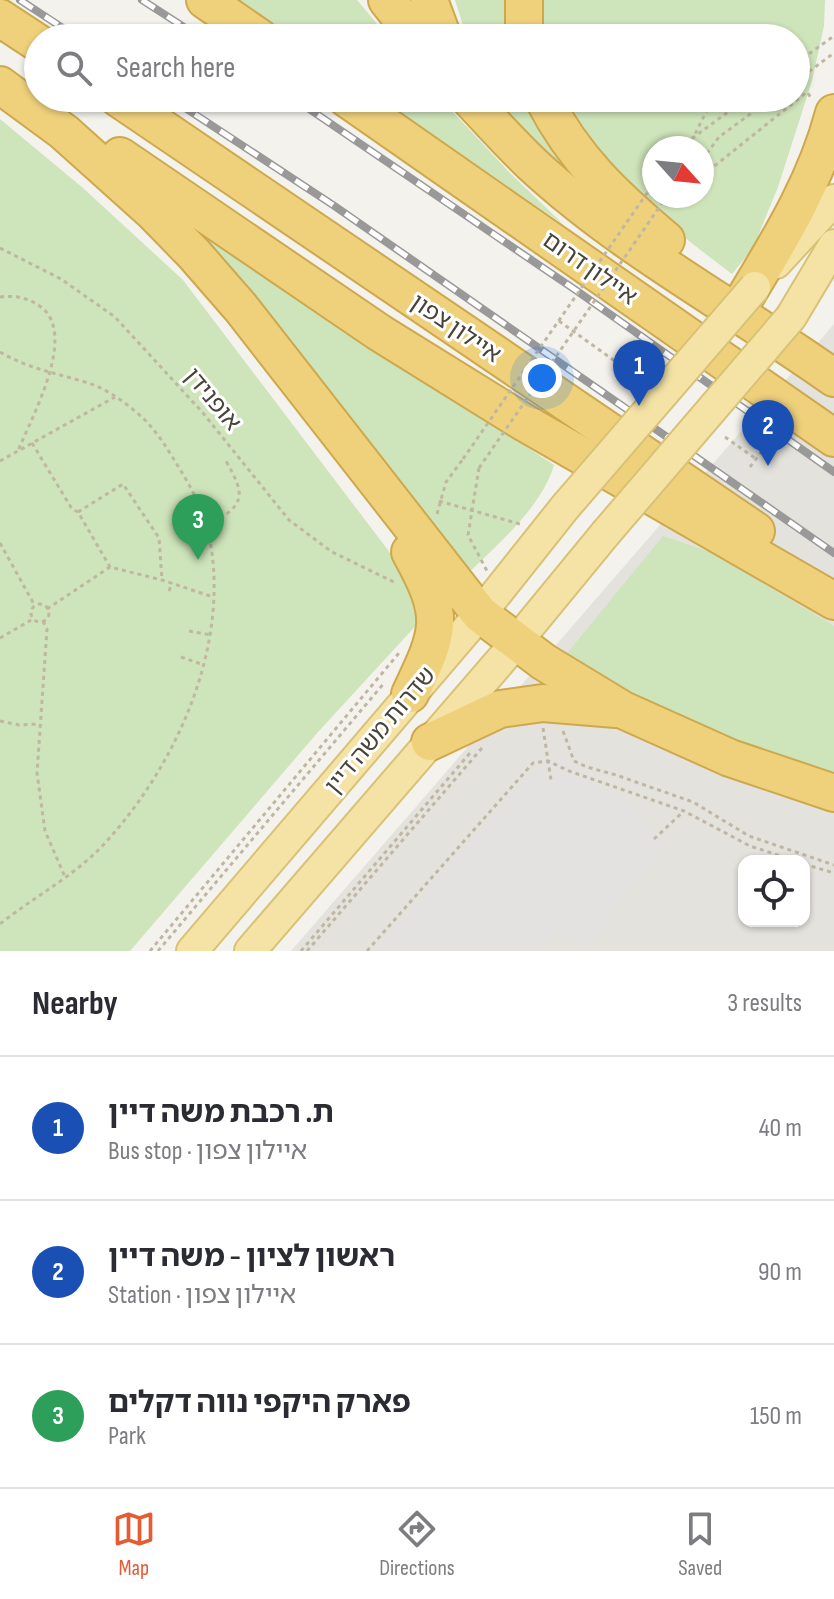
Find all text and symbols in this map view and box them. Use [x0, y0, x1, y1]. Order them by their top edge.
search box [24, 24, 810, 112]
icon: search [52, 46, 96, 90]
text: Search here [116, 50, 235, 86]
north arrow [642, 136, 714, 208]
street label: איילון דרום [537, 225, 642, 311]
street label: איילון צפון [405, 288, 506, 369]
pin: 1 [613, 340, 665, 406]
your location [522, 358, 562, 398]
street label: אופנידן [178, 362, 247, 437]
pin: 2 [742, 400, 794, 466]
pin: 3 [172, 494, 224, 560]
street label: שדרות משה דיין [319, 661, 442, 800]
map controls [738, 855, 810, 927]
button: locate [738, 855, 810, 927]
text: Nearby [32, 983, 118, 1024]
text: 3 results [727, 988, 802, 1019]
text: ת. רכבת משה דיין [108, 1095, 334, 1131]
text: 1 [53, 1113, 63, 1144]
text: 40 m [759, 1113, 802, 1144]
text: Bus stop · איילון צפון [108, 1136, 307, 1167]
text: ראשון לציון - משה דיין [108, 1239, 395, 1275]
text: 2 [52, 1257, 64, 1288]
text: 90 m [758, 1257, 802, 1288]
text: Station · איילון צפון [108, 1280, 296, 1311]
text: פארק היקפי נווה דקלים [108, 1385, 411, 1421]
text: 3 [52, 1401, 64, 1432]
text: 150 m [750, 1401, 802, 1432]
text: Park [108, 1421, 146, 1452]
tab: Map [112, 1507, 156, 1582]
tab: Directions [379, 1507, 455, 1582]
tab: Saved [678, 1507, 722, 1582]

